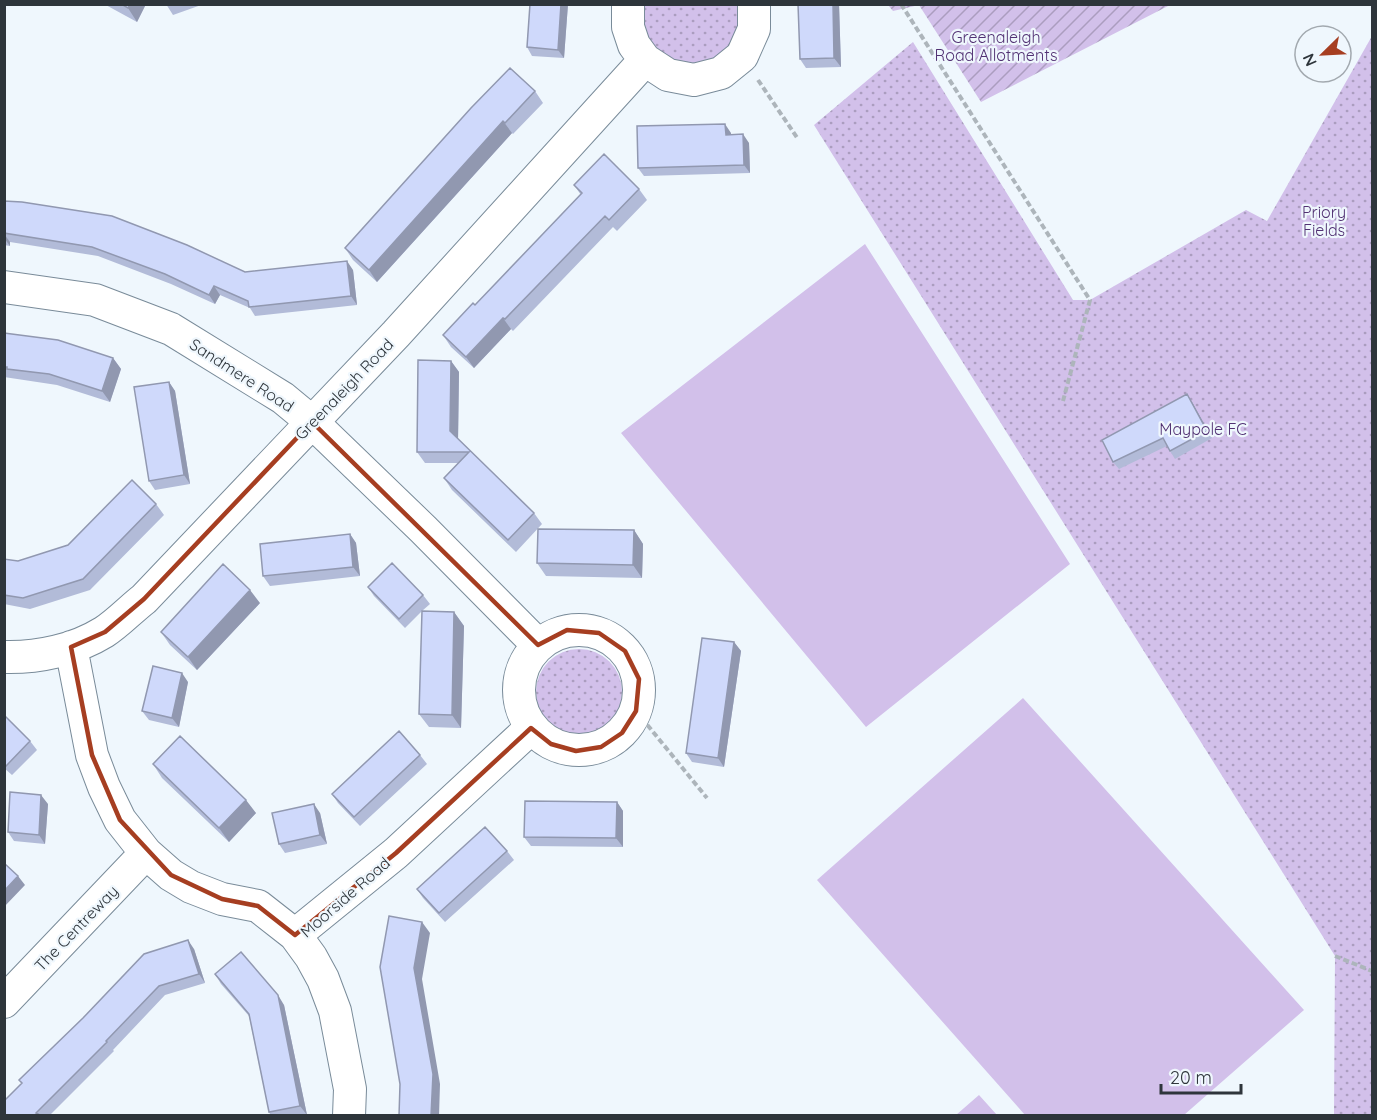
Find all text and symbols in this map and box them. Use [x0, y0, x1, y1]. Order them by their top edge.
north arrow [1293, 24, 1353, 84]
park label: Greenaleigh Road Allotments [935, 27, 1057, 65]
text: N [1298, 51, 1321, 70]
park label: Priory Fields [1302, 202, 1346, 240]
street label: Sandmere Road [186, 334, 298, 416]
street label: Greenaleigh Road [291, 334, 397, 444]
park label: Maypole FC [1159, 419, 1247, 439]
street label: Moorside Road [296, 853, 394, 941]
street label: The Centreway [30, 881, 122, 975]
scale bar [1161, 1057, 1240, 1095]
text: 20 m [1170, 1066, 1212, 1089]

